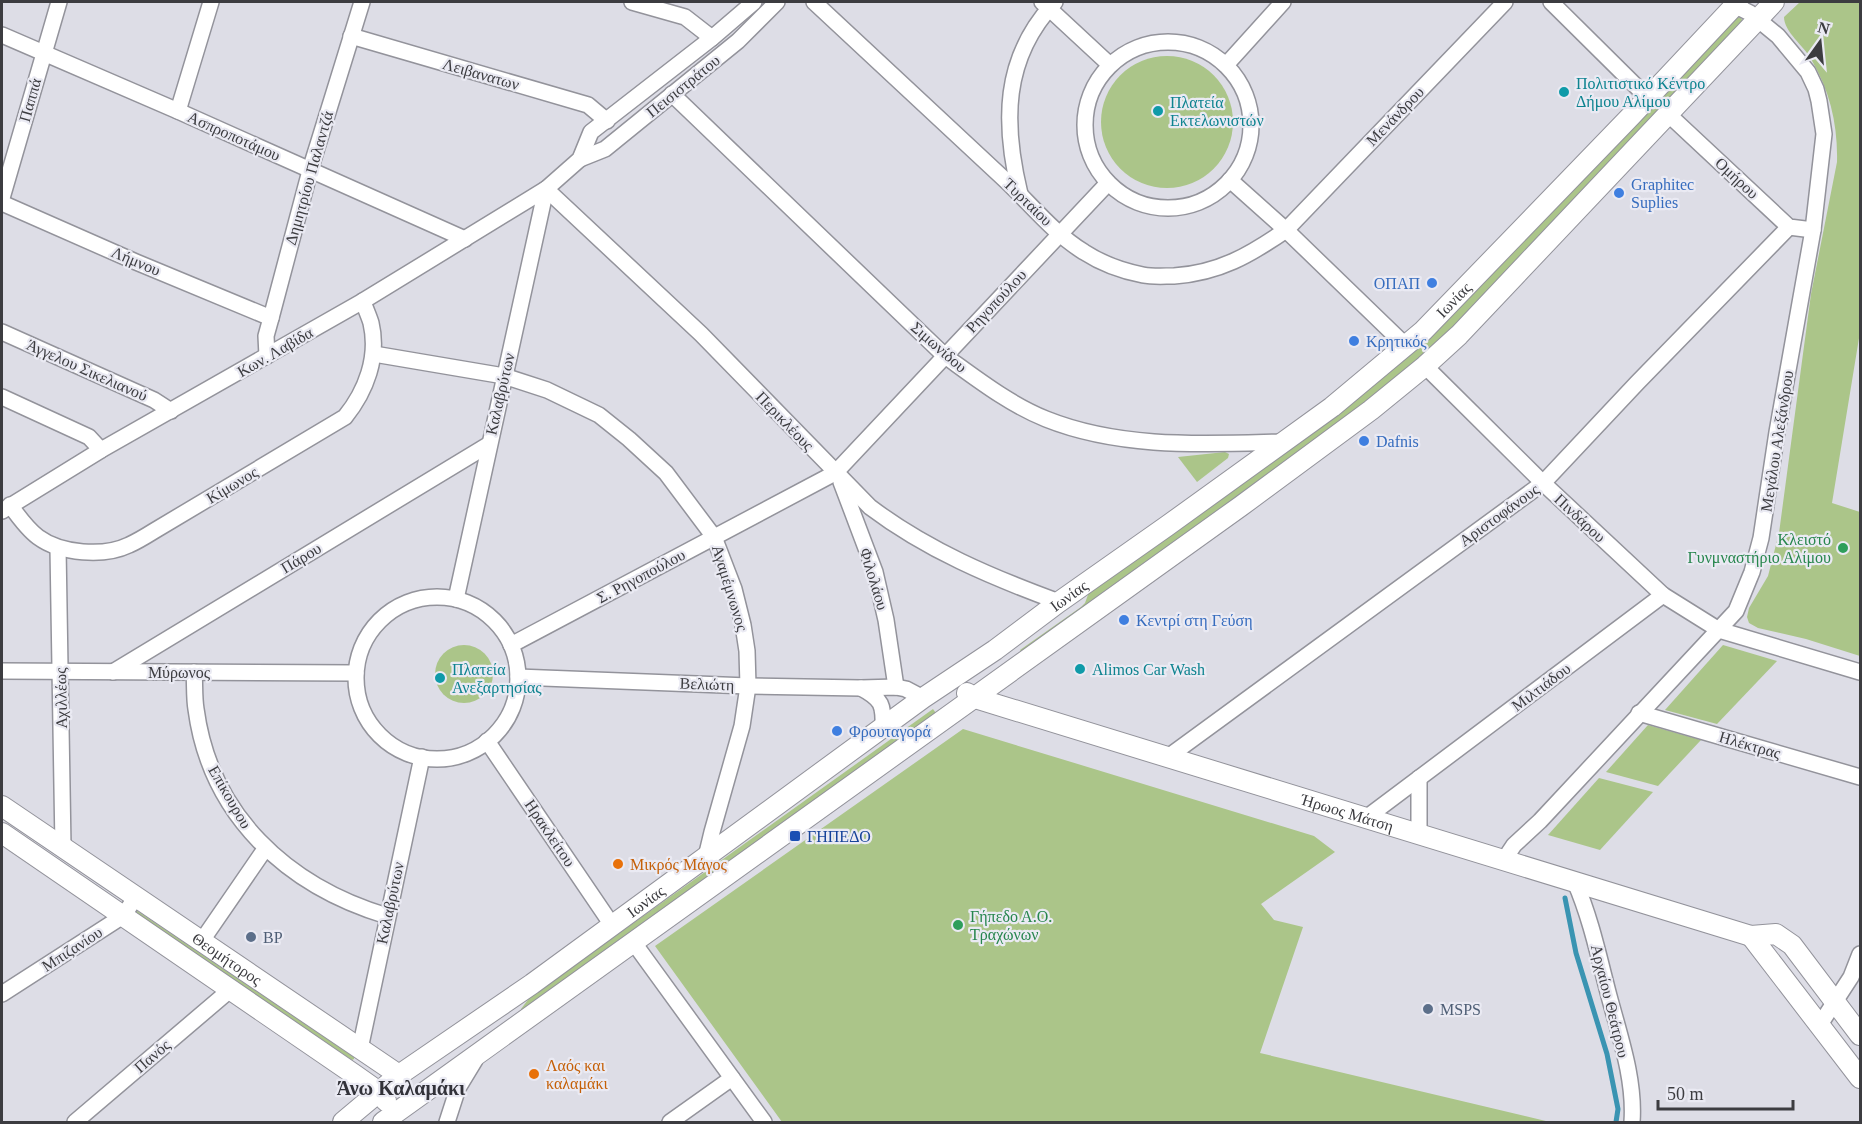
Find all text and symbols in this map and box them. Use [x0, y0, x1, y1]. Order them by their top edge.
north arrow [1790, 12, 1850, 72]
text: N [1816, 18, 1832, 38]
street label: Πεισιστράτου [643, 51, 724, 121]
street label: Λειβανατων [440, 55, 521, 94]
place label: Πολιτιστικό Κέντρο Δήμου Αλίμου [1576, 75, 1705, 111]
street label: Παππά [16, 76, 44, 124]
street label: Μενάνδρου [1363, 83, 1428, 150]
marker: Πολιτιστικό Κέντρο Δήμου Αλίμου [1557, 85, 1571, 99]
place label: Πλατεία Εκτελωνιστών [1170, 94, 1264, 129]
marker: Πλατεία Εκτελωνιστών [1151, 104, 1165, 118]
street label: Ασπροποτάμου [185, 108, 283, 165]
street label: Δημητρίου Παλαντζά [282, 109, 337, 247]
street label: Ομήρου [1711, 154, 1762, 203]
street label: Τυρταίου [1000, 175, 1056, 230]
place label: Graphitec Suplies [1631, 176, 1694, 212]
marker: Graphitec Suplies [1612, 186, 1626, 200]
street label: Λήμνου [108, 243, 163, 280]
street label: Ρηγοπούλου [962, 266, 1030, 337]
place label: ΟΠΑΠ [1374, 275, 1420, 292]
marker: ΟΠΑΠ [1425, 276, 1439, 290]
street label: Ιωνίας [1433, 278, 1475, 321]
street label: Σιμωνίδου [907, 318, 970, 376]
street label: Κων. Λαβίδα [234, 323, 317, 381]
place label: Κρητικός [1366, 333, 1427, 351]
marker: Κρητικός [1347, 334, 1361, 348]
street label: Άγγελου Σικελιανού [24, 336, 150, 405]
street label: Καλαβρύτων [482, 351, 519, 437]
street label: Μεγάλου Αλεξάνδρου [1757, 369, 1798, 513]
street label: Περικλέους [752, 388, 818, 455]
place label: Dafnis [1376, 433, 1419, 450]
marker: Dafnis [1357, 434, 1371, 448]
street label: Κίμωνος [203, 463, 262, 508]
street label: Αριστοφάνους [1456, 480, 1543, 550]
street label: Πινδάρου [1551, 490, 1609, 546]
place label: Κλειστό Γυνμναστήριο Αλίμου [1687, 531, 1831, 567]
street label: Πάρου [278, 539, 325, 577]
marker: Κλειστό Γυνμναστήριο Αλίμου [1836, 541, 1850, 555]
street label: Αγαμέμνωνος [708, 543, 751, 634]
street label: Σ. Ρηγοπούλου [594, 546, 688, 607]
street label: Φιλολάου [857, 546, 891, 612]
street label: Ιωνίας [1046, 576, 1091, 614]
place label: Κεντρί στη Γεύση [1136, 612, 1253, 630]
marker: Κεντρί στη Γεύση [1117, 613, 1131, 627]
street label: Μιλτιάδου [1508, 659, 1574, 715]
place label: Πλατεία Ανεξαρτησίας [452, 661, 542, 697]
place label: Alimos Car Wash [1092, 661, 1205, 678]
marker: Alimos Car Wash [1073, 662, 1087, 676]
street label: Μύρωνος [148, 664, 211, 682]
street label: Αχιλλέως [52, 667, 71, 729]
marker: Πλατεία Ανεξαρτησίας [433, 671, 447, 685]
street label: Βελιώτη [679, 675, 735, 694]
place label: Φρουταγορά [849, 723, 931, 741]
marker: Φρουταγορά [830, 724, 844, 738]
street label: Ηλέκτρας [1717, 728, 1783, 763]
street label: Επίκουρου [204, 763, 255, 832]
street label: Ήρωος Μάτση [1298, 790, 1396, 835]
street label: Ηρακλείτου [521, 796, 579, 870]
place label: ΓΗΠΕΔΟ [807, 828, 871, 845]
marker: ΓΗΠΕΔΟ [788, 829, 802, 843]
place label: Μικρός Μάγος [630, 856, 728, 874]
marker: Μικρός Μάγος [611, 857, 625, 871]
street label: Καλαβρύτων [373, 860, 408, 946]
street label: Ιωνίας [624, 881, 668, 920]
place label: Γήπεδο Α.Ο. Τραχώνων [970, 908, 1052, 944]
marker: Γήπεδο Α.Ο. Τραχώνων [951, 918, 965, 932]
street label: Μπιζανίου [39, 923, 106, 976]
street label: Θεομήτορος [189, 929, 266, 988]
place label: BP [263, 929, 283, 946]
marker: BP [244, 930, 258, 944]
street label: Αρχαίου Θεάτρου [1587, 943, 1632, 1060]
place label: MSPS [1440, 1001, 1481, 1018]
marker: MSPS [1421, 1002, 1435, 1016]
street label: Πανός [131, 1036, 174, 1076]
place label: Λαός και καλαμάκι [546, 1057, 608, 1093]
marker: Λαός και καλαμάκι [527, 1067, 541, 1081]
scale bar [1658, 1073, 1793, 1111]
district label: Άνω Καλαμάκι [337, 1077, 466, 1100]
text: 50 m [1667, 1084, 1704, 1104]

